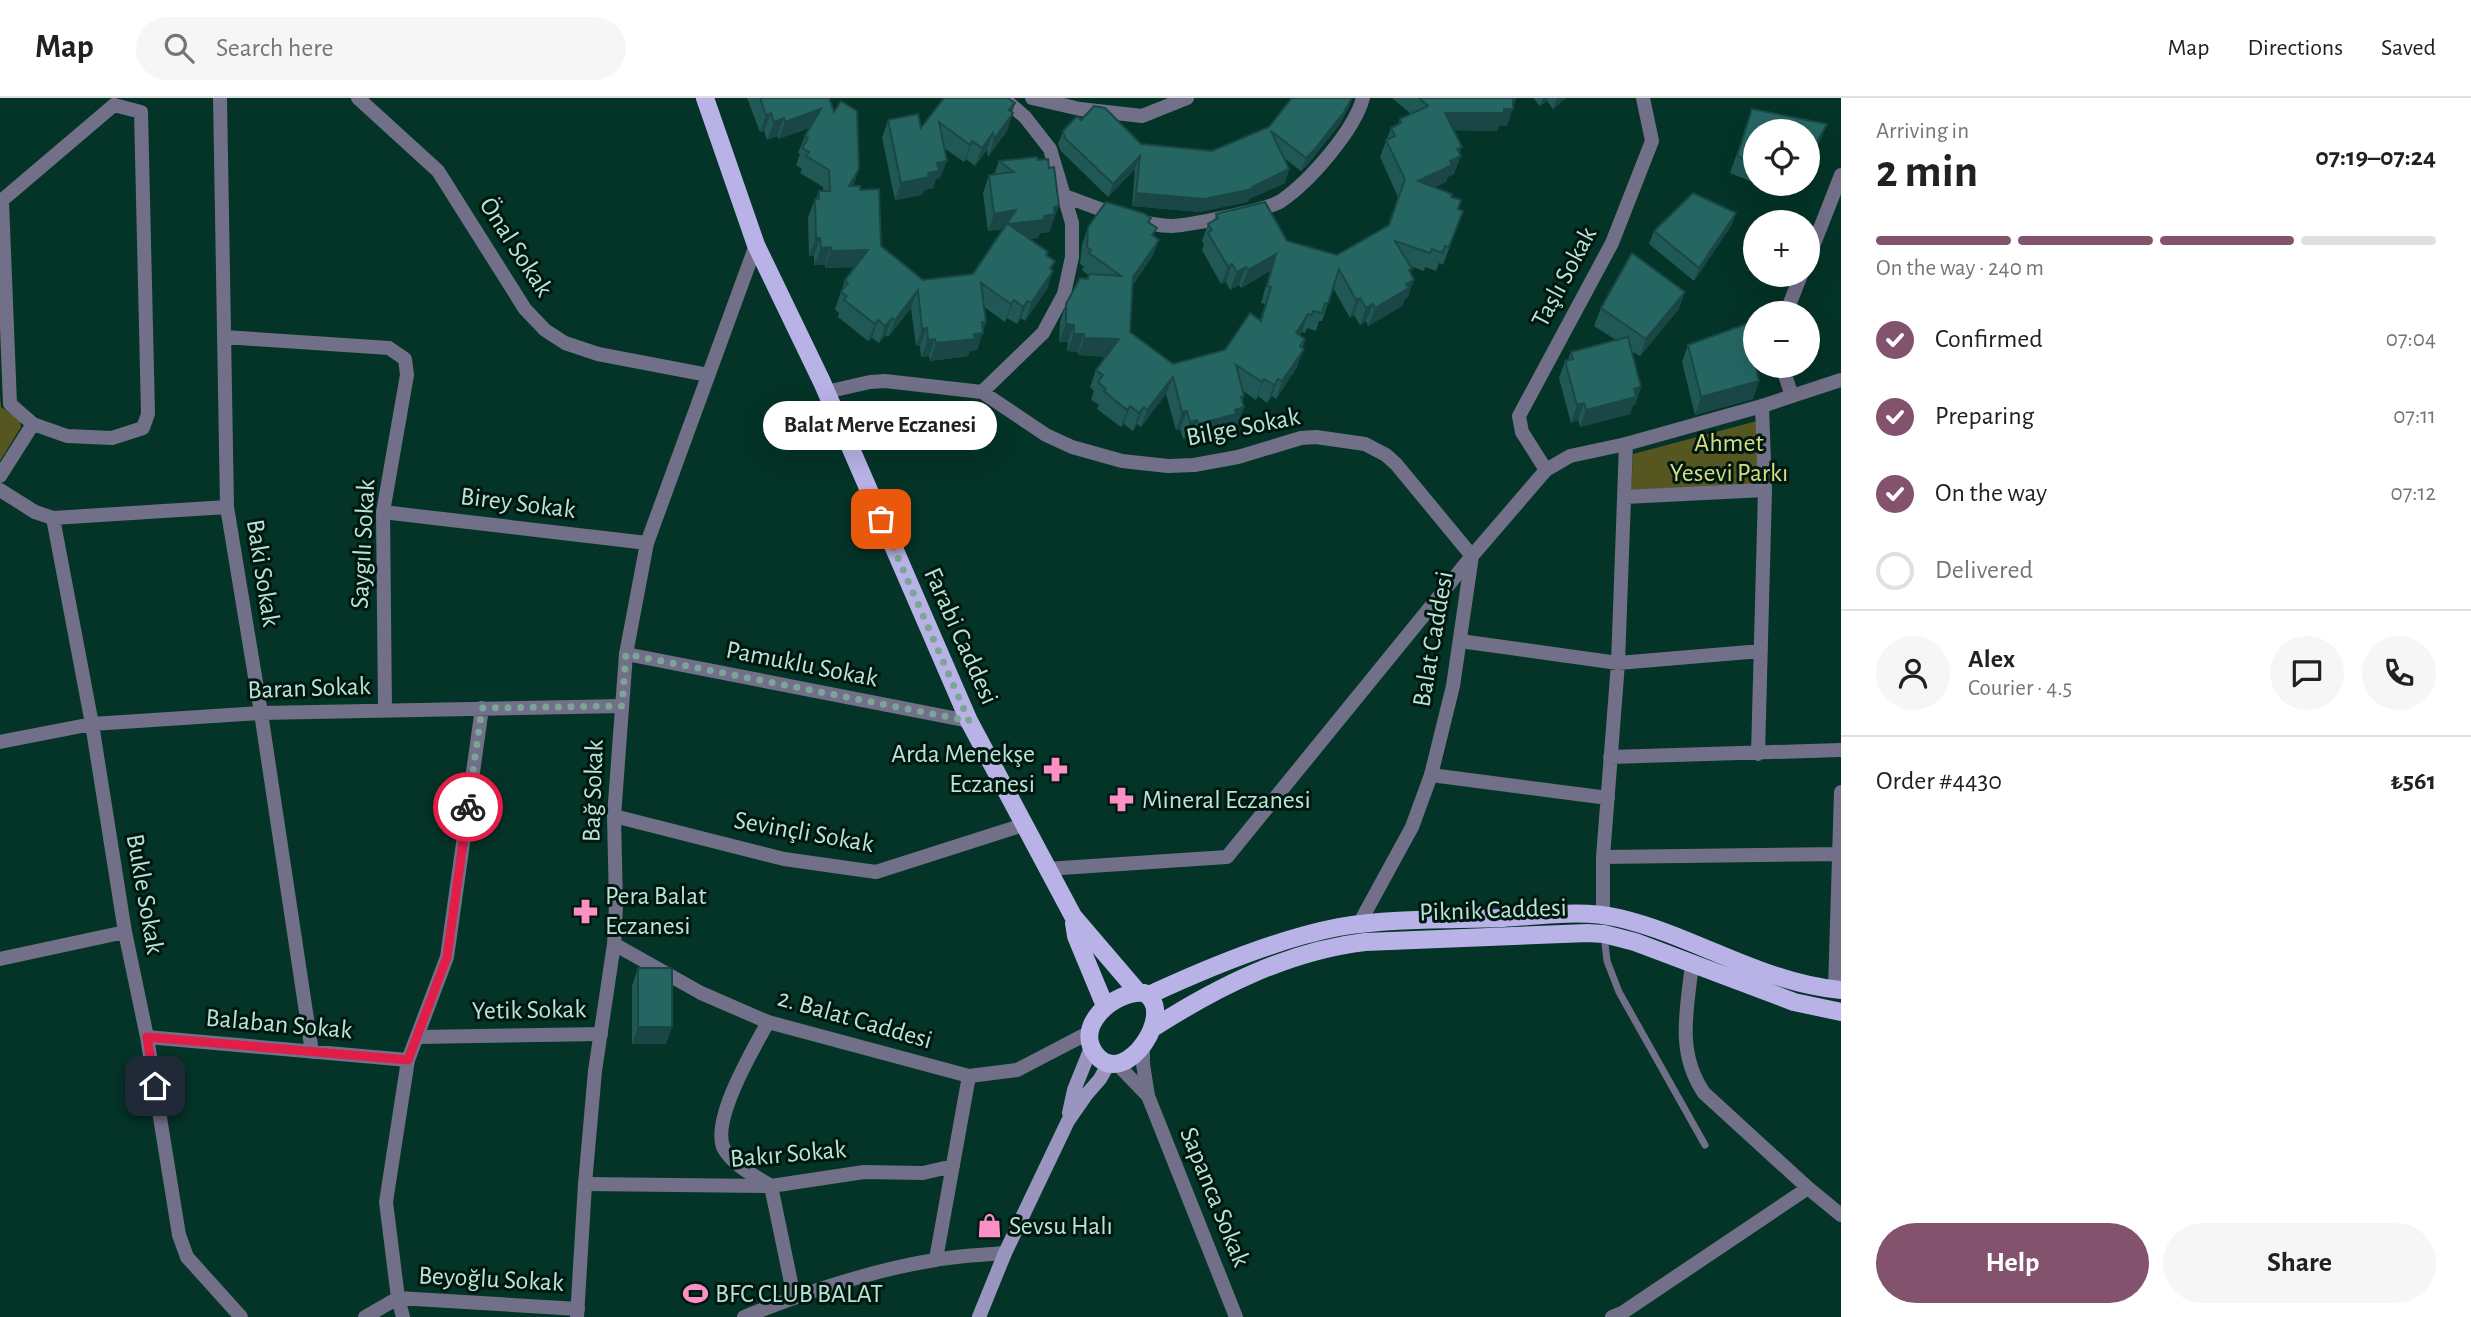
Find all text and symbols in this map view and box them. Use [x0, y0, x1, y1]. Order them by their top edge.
search box [136, 17, 626, 80]
icon: search [160, 29, 198, 67]
text: Map [35, 31, 94, 64]
text: Search here [216, 35, 334, 61]
text: Map [2167, 36, 2209, 60]
text: Directions [2247, 36, 2343, 60]
text: Saved [2381, 36, 2436, 60]
map controls [1743, 119, 1820, 378]
button: locate [1743, 119, 1820, 196]
text: Arriving in [1876, 120, 1969, 143]
text: 07:19–07:24 [2315, 144, 2436, 170]
text: 2 min [1876, 149, 1978, 195]
street label: Önal Sokak [474, 192, 558, 301]
button: + [1743, 210, 1820, 287]
street label: Taşlı Sokak [1527, 222, 1601, 331]
text: On the way · 240 m [1876, 257, 2044, 280]
button: − [1743, 301, 1820, 378]
icon: check [1876, 321, 1914, 359]
text: Confirmed [1935, 326, 2043, 352]
text: 07:04 [2386, 328, 2436, 351]
icon: check [1876, 398, 1914, 436]
callout: Balat Merve Eczanesi [764, 400, 998, 449]
street label: Bilge Sokak [1184, 403, 1302, 451]
text: Preparing [1935, 403, 2034, 429]
text: 07:11 [2393, 405, 2436, 428]
text: Balat Merve Eczanesi [784, 414, 976, 437]
park label: Ahmet Yesevi Parkı [1670, 430, 1788, 486]
icon: check [1876, 475, 1914, 513]
street label: Saygılı Sokak [347, 478, 379, 609]
text: On the way [1935, 480, 2047, 506]
text: 07:12 [2391, 482, 2436, 505]
street label: Birey Sokak [459, 483, 577, 523]
pin [851, 489, 911, 549]
icon: bag [862, 500, 900, 538]
street label: Baki Sokak [242, 518, 284, 629]
text: Delivered [1935, 557, 2033, 583]
street label: Farabi Caddesi [919, 564, 1003, 708]
street label: Balat Caddesi [1408, 569, 1458, 709]
button: person [1876, 636, 1950, 710]
button: chat [2270, 636, 2344, 710]
button: phone [2362, 636, 2436, 710]
street label: Pamuklu Sokak [724, 637, 880, 691]
text: Alex [1968, 646, 2015, 672]
street label: Baran Sokak [247, 673, 371, 703]
text: Courier · 4.5 [1968, 677, 2072, 700]
street label: Bağ Sokak [578, 739, 608, 843]
place label: Arda Menekşe Eczanesi [891, 741, 1035, 797]
pharmacy icon: Arda Menekşe Eczanesi [1041, 755, 1069, 783]
text: Order #4430 [1876, 768, 2002, 794]
text: ₺561 [2391, 768, 2436, 794]
courier [433, 772, 503, 842]
pharmacy icon: Mineral Eczanesi [1108, 786, 1136, 814]
place label: Mineral Eczanesi [1142, 787, 1311, 813]
icon: bike [449, 788, 487, 826]
street label: Sevinçli Sokak [732, 807, 876, 857]
street label: Bukle Sokak [122, 832, 168, 956]
place label: Pera Balat Eczanesi [605, 883, 707, 939]
street label: Piknik Caddesi [1419, 894, 1567, 926]
pharmacy icon: Pera Balat Eczanesi [571, 897, 599, 925]
street label: 2. Balat Caddesi [775, 985, 935, 1053]
street label: Yetik Sokak [472, 996, 587, 1024]
street label: Balaban Sokak [205, 1005, 353, 1043]
pin [125, 1056, 185, 1116]
icon: home [136, 1067, 174, 1105]
street label: Sapanca Sokak [1175, 1124, 1255, 1271]
street label: Bakır Sokak [729, 1136, 847, 1172]
shop icon: Sevsu Halı [975, 1212, 1003, 1240]
place label: Sevsu Halı [1009, 1213, 1113, 1239]
button: Help [1876, 1223, 2149, 1303]
button: Share [2163, 1223, 2436, 1303]
street label: Beyoğlu Sokak [418, 1262, 564, 1296]
sports icon: BFC CLUB BALAT [681, 1280, 709, 1308]
place label: BFC CLUB BALAT [715, 1281, 883, 1307]

